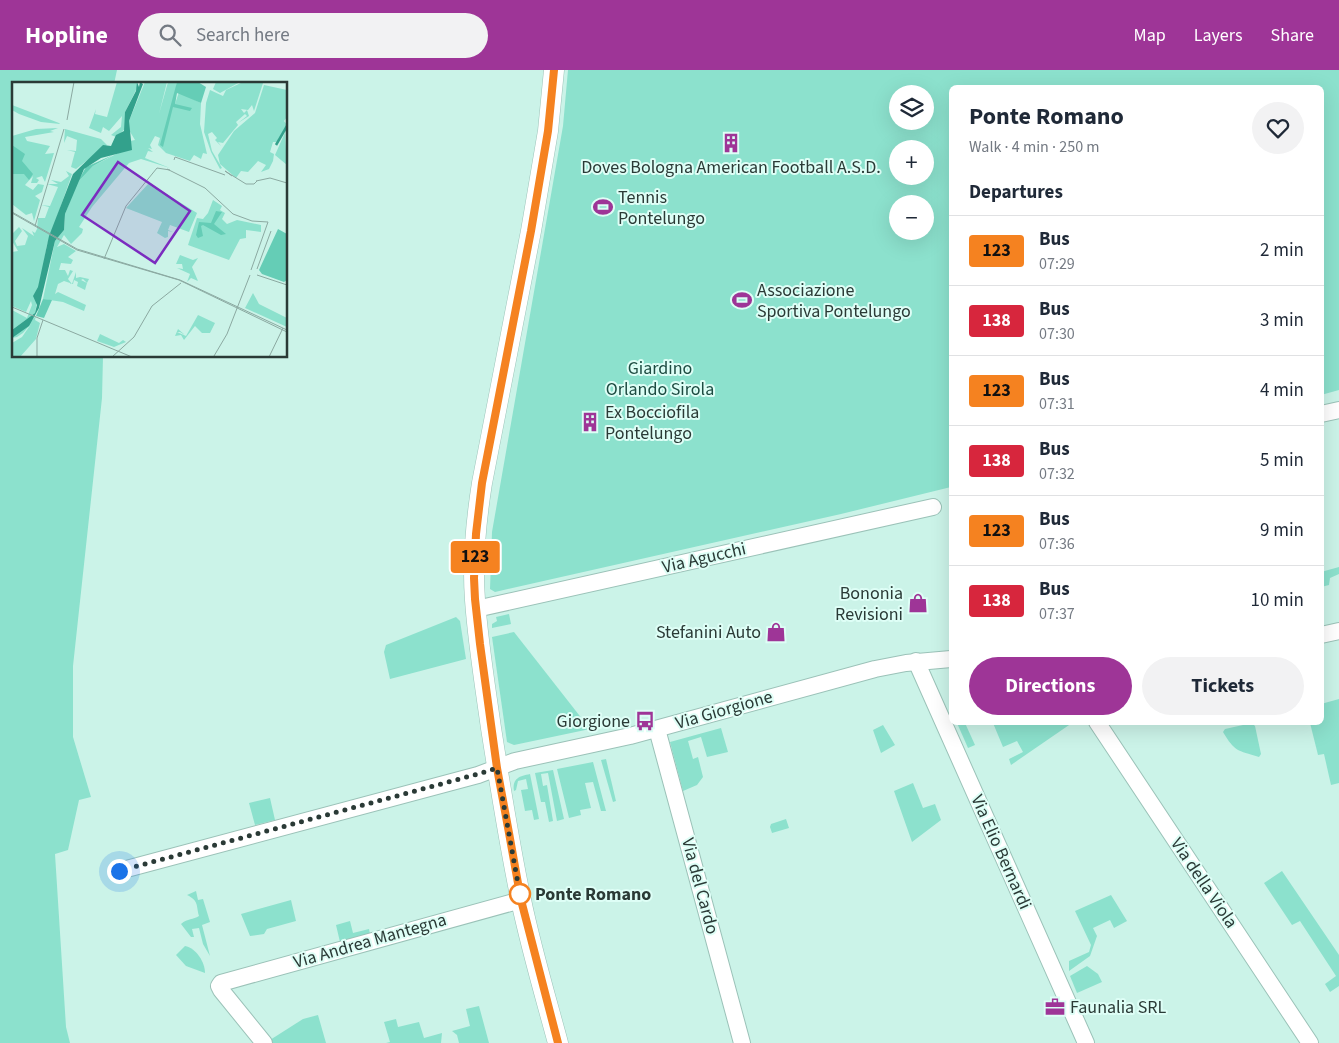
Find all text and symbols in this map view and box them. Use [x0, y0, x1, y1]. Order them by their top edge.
search box [138, 13, 488, 58]
text: Hopline [25, 18, 108, 53]
icon: search [156, 21, 184, 49]
text: Search here [196, 22, 290, 49]
text: Map [1134, 23, 1166, 48]
text: Layers [1194, 23, 1243, 48]
text: Share [1271, 23, 1314, 48]
inset map [12, 82, 288, 358]
map controls [889, 85, 934, 240]
button: layers [889, 85, 934, 130]
text: Ponte Romano [969, 99, 1124, 134]
button: heart [1252, 102, 1304, 154]
building icon: Doves Bologna American Football A.S.D. [720, 132, 742, 154]
text: Walk · 4 min · 250 m [969, 136, 1100, 158]
button: + [889, 140, 934, 185]
place label: Doves Bologna American Football A.S.D. [581, 155, 881, 180]
text: Departures [969, 179, 1063, 206]
place label: Tennis Pontelungo [618, 185, 705, 231]
button: − [889, 195, 934, 240]
sports icon: Tennis Pontelungo [592, 196, 614, 218]
text: Bus [1039, 226, 1070, 253]
text: 2 min [1260, 237, 1304, 264]
text: 123 [982, 238, 1011, 263]
text: 07:29 [1039, 253, 1075, 275]
place label: Associazione Sportiva Pontelungo [757, 278, 911, 324]
sports icon: Associazione Sportiva Pontelungo [731, 289, 753, 311]
text: Bus [1039, 296, 1070, 323]
text: 3 min [1260, 307, 1304, 334]
text: 138 [982, 308, 1011, 333]
text: 07:30 [1039, 323, 1075, 345]
park label: Giardino Orlando Sirola [606, 356, 714, 402]
text: Bus [1039, 366, 1070, 393]
text: 4 min [1260, 377, 1304, 404]
text: 123 [982, 378, 1011, 403]
text: 07:31 [1039, 393, 1075, 415]
place label: Ex Bocciofila Pontelungo [605, 400, 699, 446]
building icon: Ex Bocciofila Pontelungo [579, 411, 601, 433]
text: Bus [1039, 436, 1070, 463]
text: 5 min [1260, 447, 1304, 474]
text: 138 [982, 448, 1011, 473]
text: 07:32 [1039, 463, 1075, 485]
text: Bus [1039, 506, 1070, 533]
text: 9 min [1260, 517, 1304, 544]
text: 123 [982, 518, 1011, 543]
text: 07:36 [1039, 533, 1075, 555]
street label: Via Agucchi [660, 536, 748, 580]
line badge: 123 [446, 541, 504, 573]
text: 123 [461, 544, 489, 569]
text: Bus [1039, 576, 1070, 603]
place label: Bononia Revisioni [835, 581, 903, 627]
text: 10 min [1250, 587, 1304, 614]
text: 138 [982, 588, 1011, 613]
shop icon: Bononia Revisioni [907, 592, 929, 614]
text: 07:37 [1039, 603, 1075, 625]
place label: Stefanini Auto [656, 620, 761, 645]
shop icon: Stefanini Auto [765, 621, 787, 643]
button: Directions [969, 657, 1132, 715]
button: Tickets [1142, 657, 1304, 715]
street label: Via Giorgione [673, 684, 775, 736]
place label: Giorgione [557, 709, 630, 734]
bus stop icon: Giorgione [634, 710, 656, 732]
street label: Via Elio Bernardi [964, 791, 1038, 913]
street label: Via della Viola [1164, 833, 1244, 933]
street label: Via del Cardo [675, 835, 725, 937]
your location [107, 859, 132, 884]
place label: Ponte Romano [535, 882, 651, 907]
marker: Ponte Romano [509, 883, 531, 905]
street label: Via Andrea Mantegna [291, 907, 449, 975]
place label: Faunalia SRL [1070, 995, 1167, 1020]
office icon: Faunalia SRL [1044, 996, 1066, 1018]

